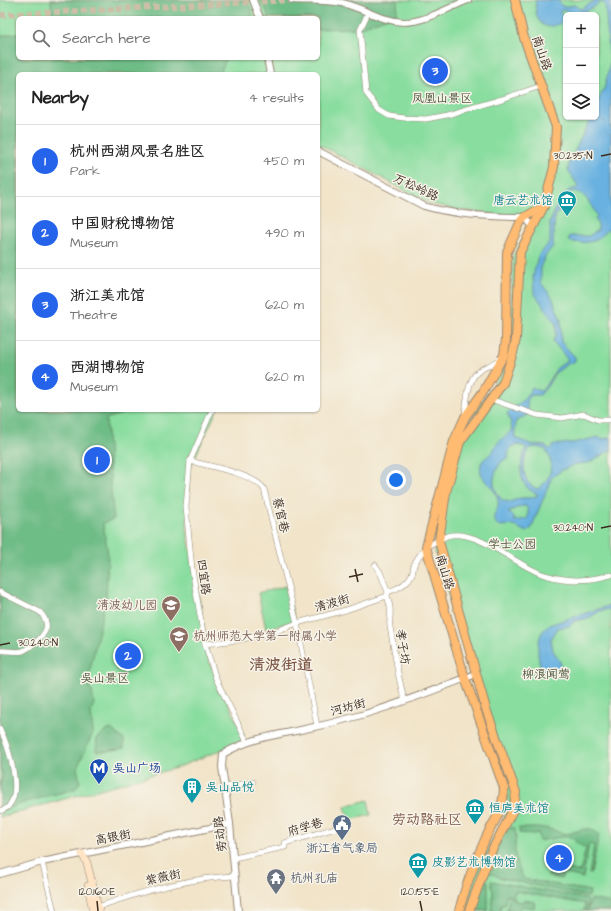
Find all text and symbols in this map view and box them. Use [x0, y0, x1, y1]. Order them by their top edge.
map controls [563, 12, 599, 120]
button: + [563, 12, 599, 48]
search box [16, 16, 320, 60]
icon: search [30, 27, 52, 49]
text: Search here [62, 28, 151, 49]
street label: 南山路 [528, 33, 555, 73]
button: − [563, 48, 599, 84]
pin: 3 [422, 56, 448, 86]
button: layers [563, 84, 599, 120]
text: Nearby [32, 86, 89, 110]
text: 4 results [249, 89, 304, 107]
park label: 凤凰山景区 [412, 90, 472, 107]
text: 杭州西湖风景名胜区 [70, 141, 205, 162]
text: 30.235°N [553, 149, 593, 163]
text: 1 [44, 152, 46, 170]
text: 450 m [262, 152, 304, 170]
text: Park [70, 162, 100, 180]
street label: 万松岭路 [390, 170, 441, 205]
museum icon: 唐云艺术馆 [556, 189, 578, 217]
place label: 唐云艺术馆 [493, 192, 553, 209]
text: 中国财税博物馆 [70, 213, 175, 234]
text: 2 [41, 224, 49, 242]
text: 490 m [264, 224, 304, 242]
text: Museum [70, 234, 118, 252]
text: 浙江美术馆 [70, 285, 145, 306]
text: 3 [42, 296, 48, 314]
text: 620 m [265, 296, 304, 314]
text: Theatre [70, 306, 118, 324]
text: 西湖博物馆 [70, 357, 145, 378]
text: 4 [41, 368, 49, 386]
text: 620 m [265, 368, 304, 386]
text: Museum [70, 378, 118, 396]
pin: 1 [84, 445, 110, 475]
your location [386, 470, 406, 490]
street label: 蔡官巷 [268, 496, 293, 535]
text: 30.240°N [553, 521, 593, 535]
park label: 学士公园 [488, 536, 536, 553]
street label: 南山路 [431, 552, 458, 592]
street label: 四宜路 [193, 558, 214, 596]
street label: 清波街 [312, 590, 352, 617]
school or university icon: 清波幼儿园 [160, 594, 182, 622]
place label: 清波幼儿园 [97, 597, 157, 614]
school or university icon: 杭州师范大学第一附属小学 [168, 625, 190, 653]
place label: 杭州师范大学第一附属小学 [193, 628, 337, 645]
street label: 孝子坊 [391, 628, 414, 666]
text: 30.240°N [18, 636, 58, 650]
pin: 2 [115, 641, 141, 671]
district label: 清波街道 [249, 654, 313, 676]
park label: 柳浪闻莺 [522, 666, 570, 683]
park label: 吴山景区 [81, 670, 129, 687]
street label: 河坊街 [329, 695, 368, 720]
metro station icon: 吴山广场 [88, 757, 110, 785]
place label: 吴山广场 [113, 760, 161, 777]
building icon: 吴山品悦 [181, 776, 203, 804]
place label: 吴山品悦 [206, 779, 254, 796]
museum icon: 恒庐美术馆 [464, 797, 486, 825]
place label: 恒庐美术馆 [489, 800, 549, 817]
district label: 劳动路社区 [392, 810, 462, 830]
public building icon: 浙江省气象局 [331, 813, 353, 841]
street label: 府学巷 [285, 814, 325, 841]
street label: 劳动路 [210, 815, 231, 853]
street label: 高银街 [94, 826, 132, 849]
place label: 浙江省气象局 [306, 840, 378, 857]
pin: 4 [546, 843, 572, 873]
museum icon: 皮影艺术博物馆 [407, 851, 429, 879]
place label: 皮影艺术博物馆 [432, 854, 516, 871]
street label: 紫薇街 [144, 865, 182, 890]
temple icon: 杭州孔庙 [265, 867, 287, 895]
place label: 杭州孔庙 [290, 870, 338, 887]
text: 120.160°E [79, 885, 115, 899]
text: 120.155°E [401, 885, 439, 899]

